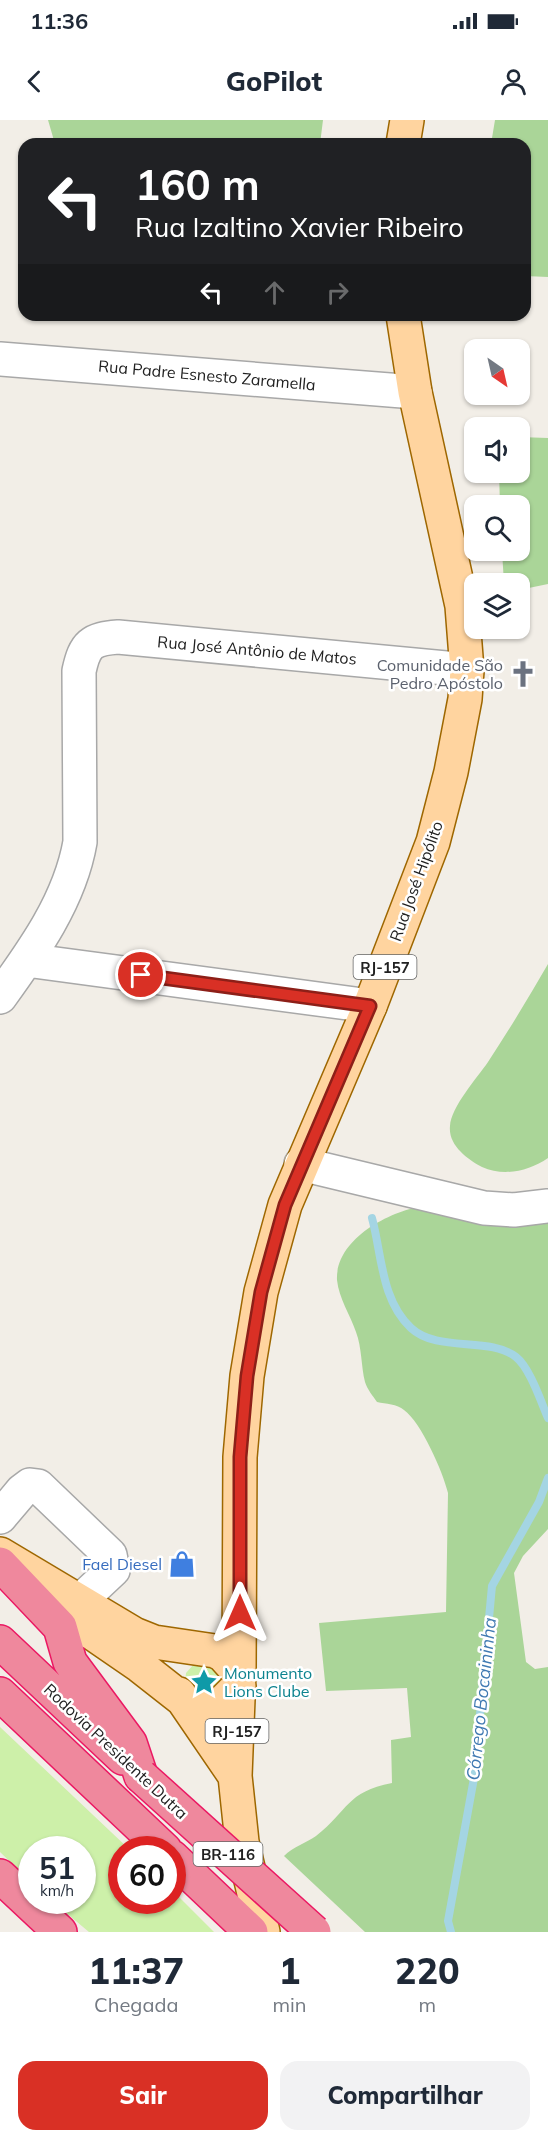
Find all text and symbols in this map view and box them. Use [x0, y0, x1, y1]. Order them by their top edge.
text: 11:36 [30, 7, 88, 35]
text: GoPilot [226, 64, 322, 98]
icon: back [18, 65, 51, 98]
icon: person [497, 65, 530, 98]
text: 160 m [135, 158, 260, 211]
icon: left [36, 162, 114, 240]
text: Rua Izaltino Xavier Ribeiro [135, 210, 464, 244]
icon: left [195, 276, 228, 309]
icon: ahead [258, 276, 291, 309]
icon: right [321, 276, 354, 309]
north arrow [464, 339, 530, 405]
map controls [464, 339, 530, 639]
street label: Rua Padre Esnesto Zaramella [97, 356, 317, 394]
button: sound [464, 417, 530, 483]
button: search [464, 495, 530, 561]
button: layers [464, 573, 530, 639]
street label: Rua José Antônio de Matos [157, 631, 358, 669]
place label: Comunidade São Pedro Apóstolo [377, 655, 503, 693]
church icon: Comunidade São Pedro Apóstolo [508, 659, 538, 689]
street label: Rua José Hipólito [385, 818, 447, 944]
pin [115, 949, 166, 1000]
road number: RJ-157 [354, 955, 416, 979]
icon: arrive [124, 958, 157, 991]
shop icon: Fael Diesel [167, 1549, 197, 1579]
place label: Fael Diesel [82, 1554, 162, 1574]
position arrow [208, 1581, 272, 1645]
water label: Córrego Bocaininha [461, 1616, 501, 1782]
place label: Monumento Lions Clube [224, 1663, 312, 1701]
place icon: Monumento Lions Clube [189, 1667, 219, 1697]
street label: Rodovia Presidente Dutra [40, 1679, 192, 1823]
road number: RJ-157 [206, 1719, 268, 1743]
speed limit sign: 60 [108, 1836, 186, 1914]
road number: BR-116 [194, 1842, 262, 1866]
text: 51 [39, 1849, 75, 1887]
text: km/h [40, 1881, 74, 1900]
text: 11:37 [88, 1948, 184, 1993]
text: 1 [279, 1948, 300, 1993]
text: 220 [395, 1948, 460, 1993]
text: Chegada [94, 1992, 178, 2017]
text: min [272, 1992, 307, 2017]
text: m [418, 1992, 436, 2017]
button: Sair [18, 2061, 268, 2130]
button: Compartilhar [280, 2061, 530, 2130]

